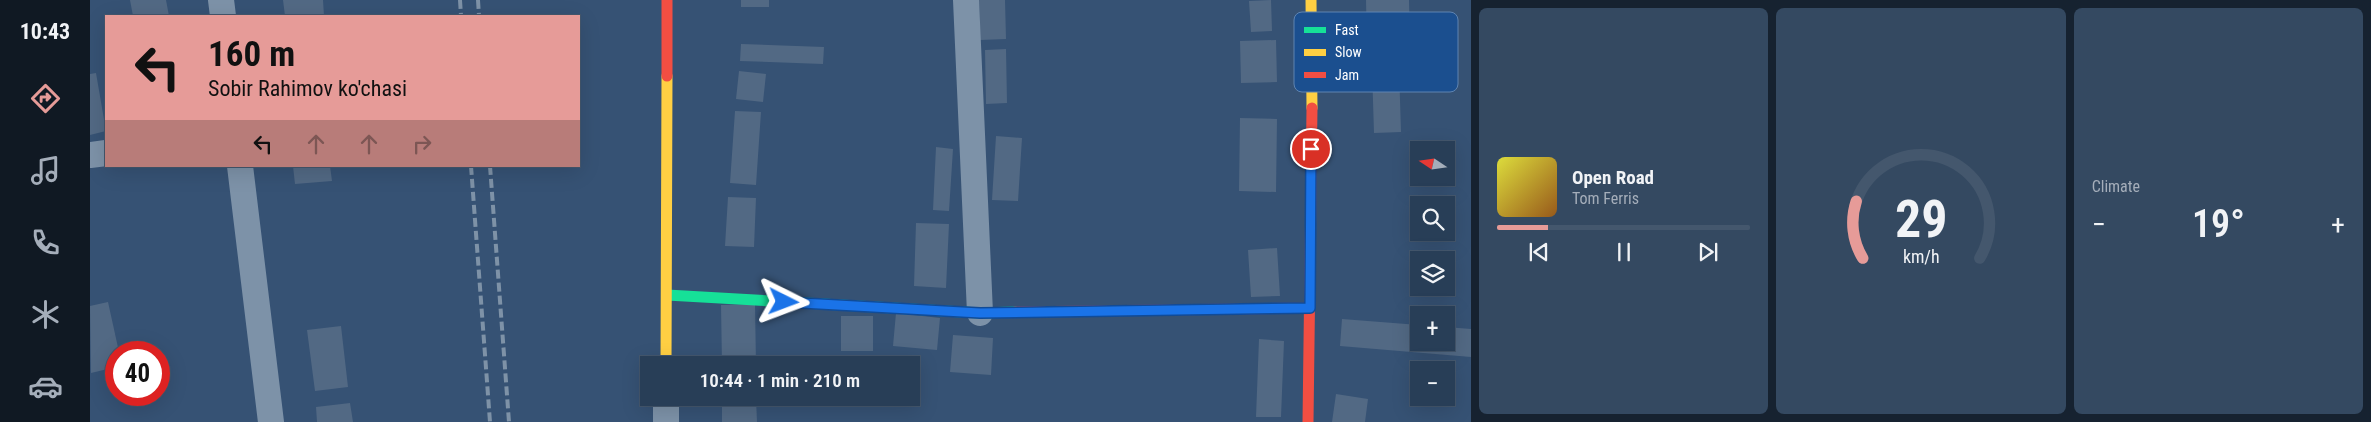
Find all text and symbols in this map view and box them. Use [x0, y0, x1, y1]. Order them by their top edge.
legend [1294, 12, 1458, 92]
text: 10:43 [20, 19, 70, 44]
text: Fast [1335, 22, 1359, 38]
text: 160 m [208, 34, 295, 75]
icon: left [125, 35, 190, 100]
text: Slow [1335, 44, 1362, 60]
text: Jam [1335, 67, 1359, 83]
text: Sobir Rahimov ko'chasi [208, 76, 407, 101]
icon: directions [28, 81, 63, 116]
pin [1290, 128, 1332, 170]
icon: left [249, 130, 277, 158]
icon: ahead [302, 130, 330, 158]
icon: ahead [355, 130, 383, 158]
icon: right [408, 130, 436, 158]
icon: arrive [1297, 135, 1325, 163]
north arrow [1410, 141, 1455, 186]
map controls [1410, 141, 1455, 406]
icon: music [28, 153, 63, 188]
text: Open Road [1572, 166, 1654, 189]
text: Climate [2092, 177, 2140, 196]
text: Tom Ferris [1572, 189, 1639, 208]
text: 29 [1895, 189, 1947, 250]
button: search [1410, 196, 1455, 241]
text: 19° [2192, 202, 2245, 246]
text: − [2092, 208, 2106, 241]
text: + [2331, 208, 2345, 241]
icon: phone [28, 225, 63, 260]
icon: previous [1525, 238, 1553, 266]
icon: pause [1610, 238, 1638, 266]
icon: next [1694, 238, 1722, 266]
text: km/h [1903, 246, 1939, 267]
button: layers [1410, 251, 1455, 296]
position arrow [757, 275, 809, 327]
icon: climate [28, 297, 63, 332]
button: + [1410, 306, 1455, 351]
speed limit sign: 40 [105, 341, 170, 406]
button: − [1410, 361, 1455, 406]
icon: car [28, 369, 63, 404]
text: 10:44 · 1 min · 210 m [700, 369, 860, 392]

